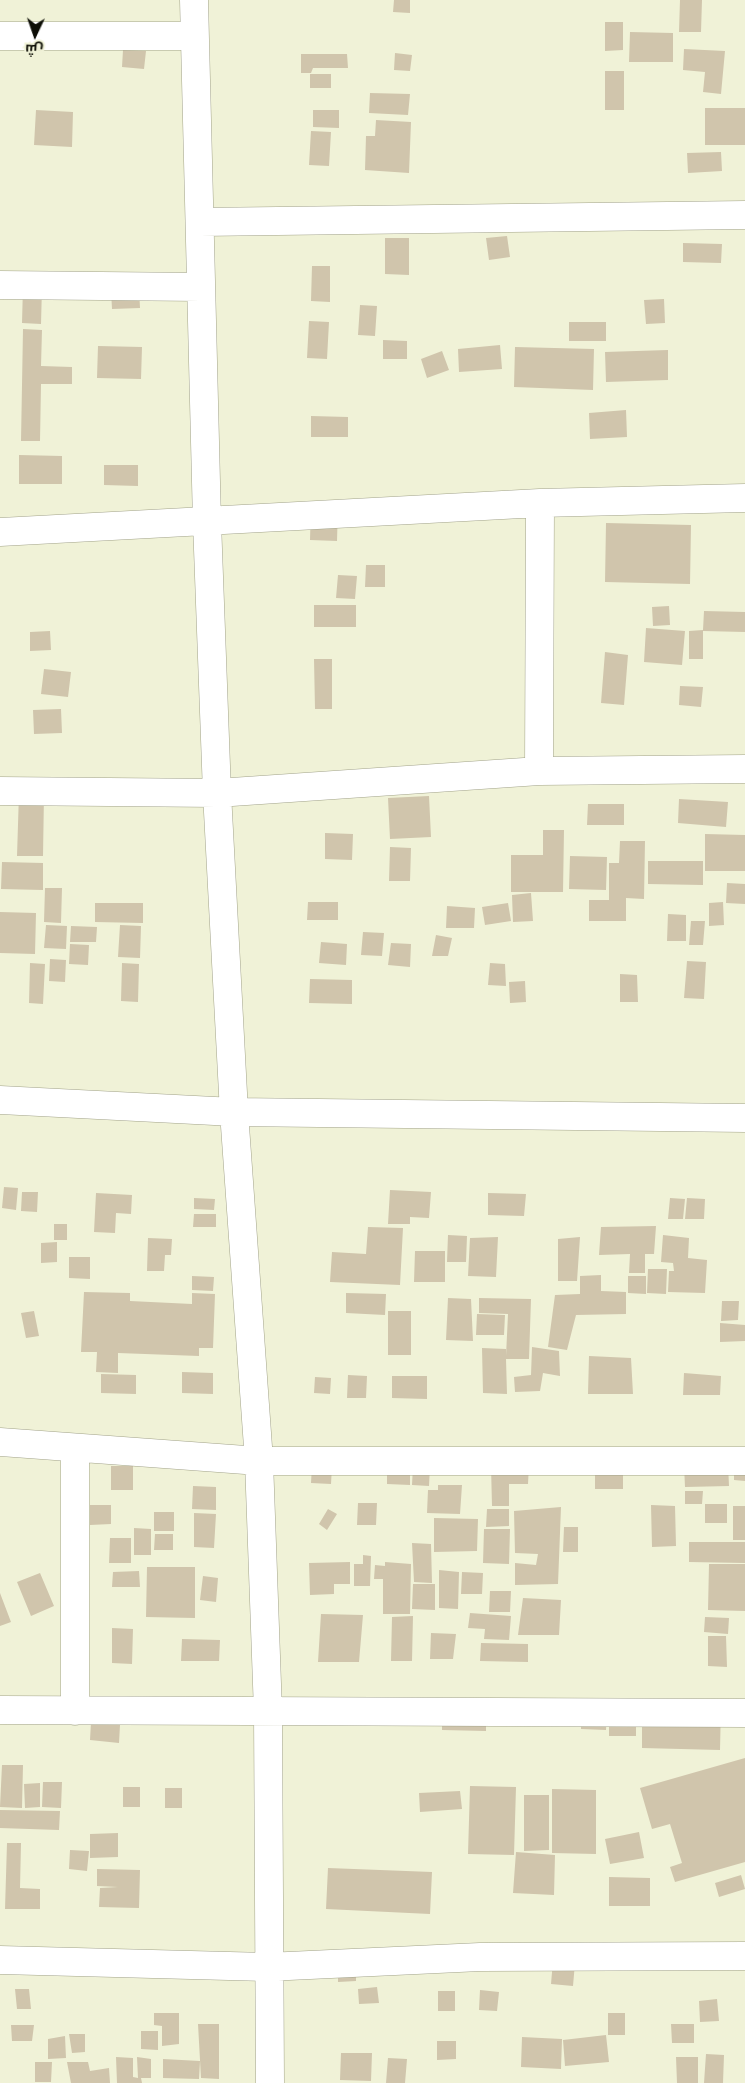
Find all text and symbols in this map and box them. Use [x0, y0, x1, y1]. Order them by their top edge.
north arrow [10, 10, 60, 60]
text: ش [25, 40, 44, 60]

